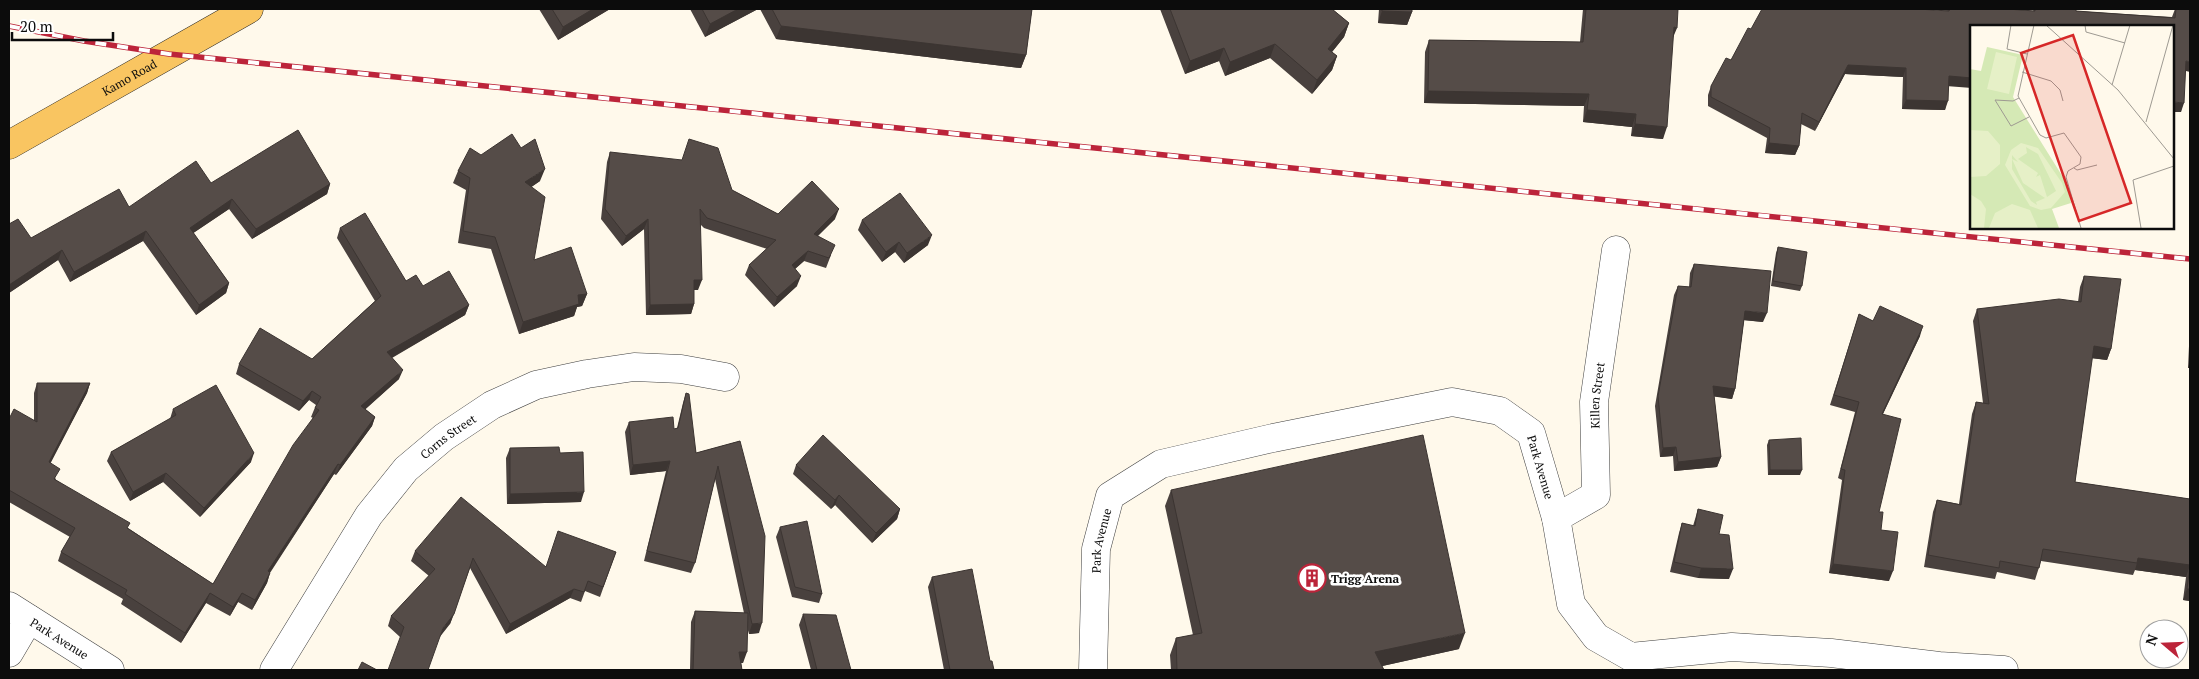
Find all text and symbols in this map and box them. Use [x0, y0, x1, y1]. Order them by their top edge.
scale bar [12, 10, 114, 42]
text: 20 m [20, 16, 53, 36]
inset map [1970, 25, 2174, 229]
street label: Kamo Road [99, 55, 159, 98]
street label: Killen Street [1586, 361, 1607, 429]
street label: Corns Street [417, 410, 479, 462]
street label: Park Avenue [1525, 433, 1558, 501]
street label: Park Avenue [1088, 506, 1114, 573]
building icon: Trigg Arena [1297, 563, 1327, 593]
place label: Trigg Arena [1331, 571, 1400, 586]
street label: Park Avenue [28, 614, 92, 662]
north arrow [2139, 619, 2189, 669]
text: N [2141, 631, 2162, 648]

